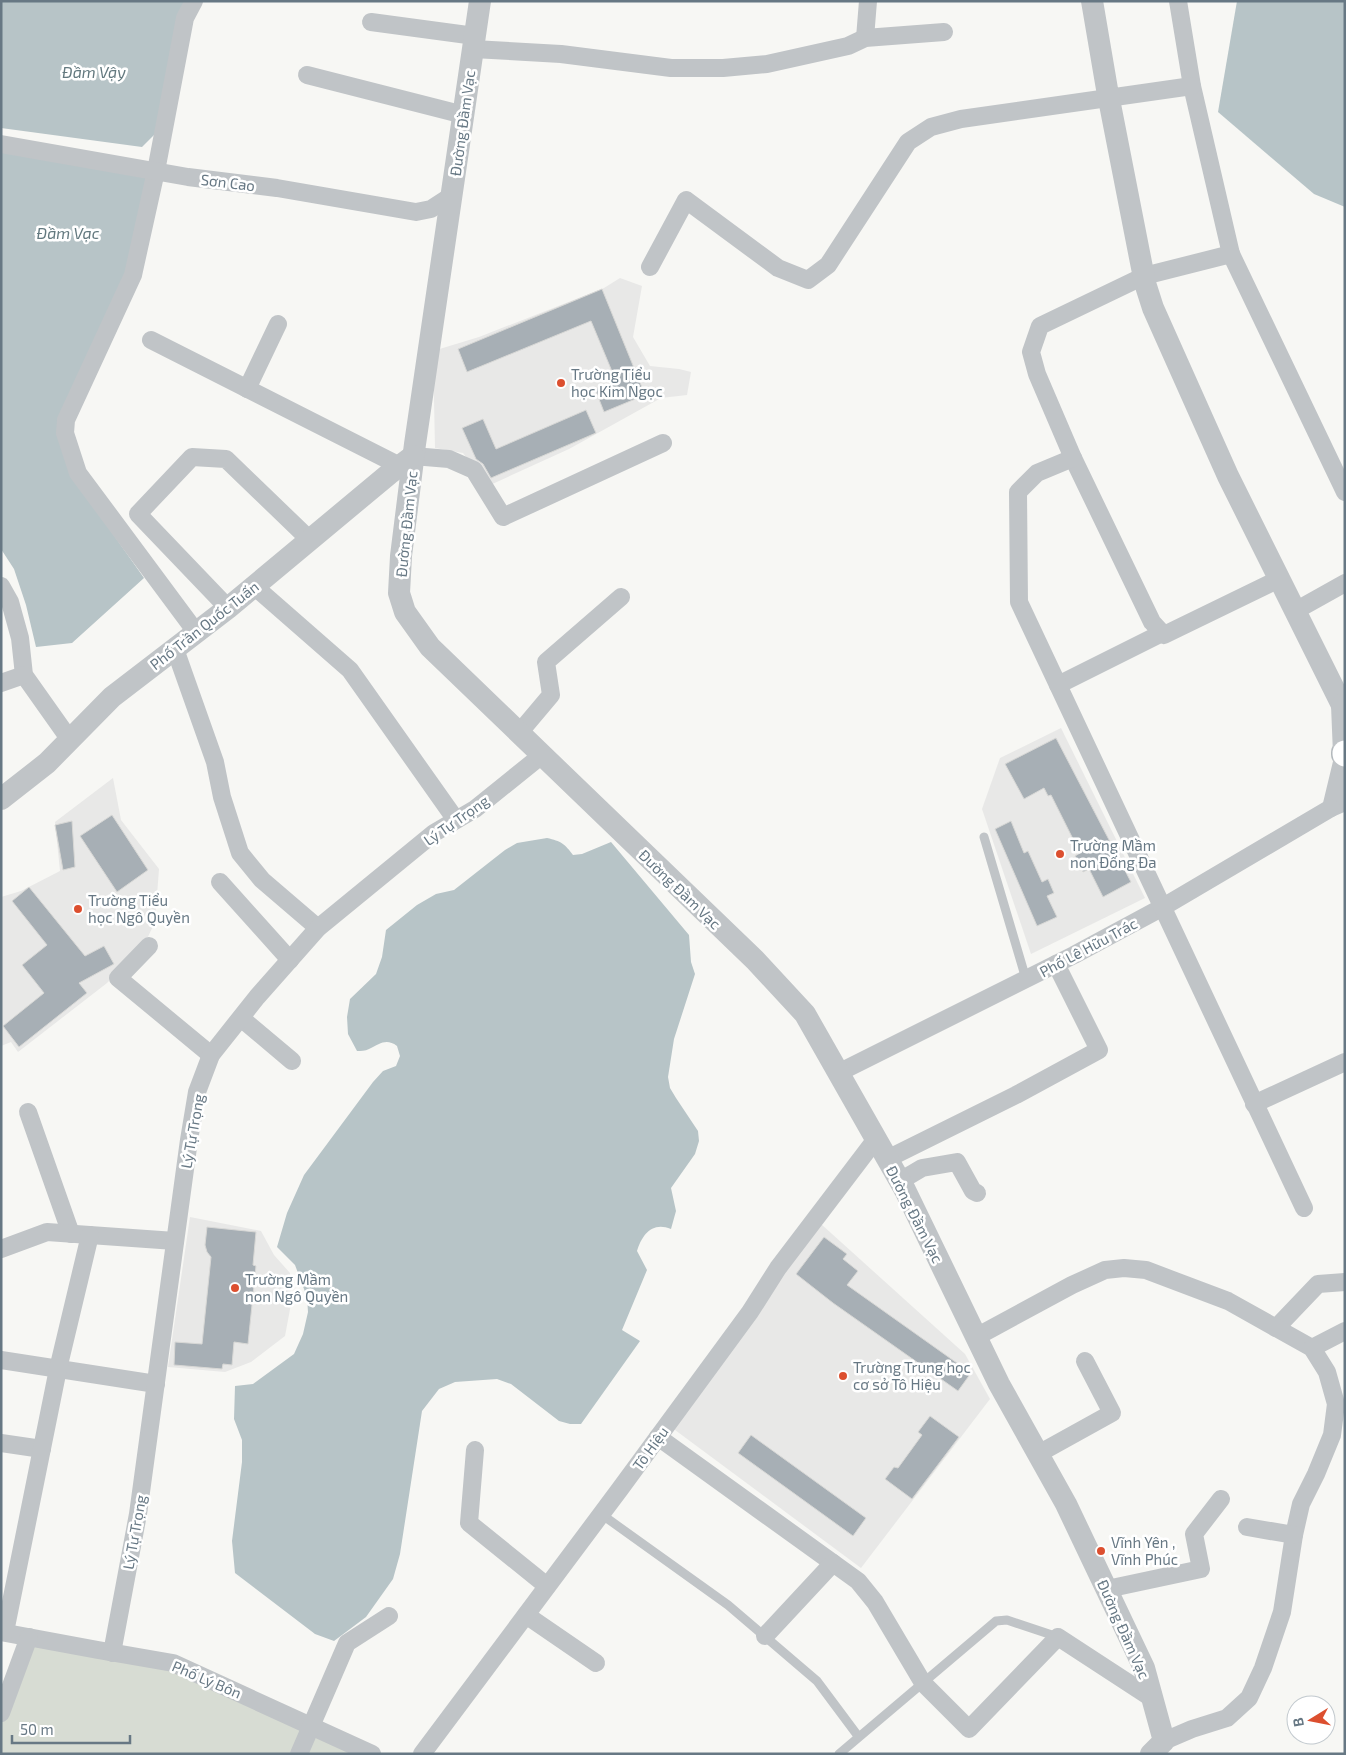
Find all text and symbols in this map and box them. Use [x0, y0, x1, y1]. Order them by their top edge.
water label: Đầm Vậy [62, 62, 126, 82]
street label: Đường Đầm Vạc [446, 69, 478, 177]
street label: Sơn Cao [200, 170, 256, 194]
water label: Đầm Vạc [37, 223, 100, 242]
place label: Trường Tiểu học Kim Ngọc [571, 365, 663, 400]
marker: Trường Tiểu học Kim Ngọc [555, 377, 567, 389]
street label: Đường Đầm Vạc [391, 470, 421, 578]
street label: Phố Trần Quốc Tuấn [146, 577, 263, 674]
street label: Lý Tự Trọng [420, 791, 493, 849]
place label: Trường Mầm non Đống Đa [1070, 836, 1157, 871]
street label: Đường Đầm Vạc [635, 845, 725, 933]
marker: Trường Mầm non Đống Đa [1054, 848, 1066, 860]
place label: Trường Tiểu học Ngô Quyền [88, 891, 190, 927]
marker: Trường Tiểu học Ngô Quyền [72, 903, 84, 915]
street label: Phố Lê Hữu Trác [1036, 914, 1140, 980]
street label: Lý Tự Trọng [177, 1092, 208, 1170]
street label: Đường Đầm Vạc [883, 1162, 947, 1266]
place label: Trường Mầm non Ngô Quyền [245, 1270, 348, 1306]
marker: Trường Mầm non Ngô Quyền [229, 1282, 241, 1294]
place label: Trường Trung học cơ sở Tô Hiệu [853, 1358, 971, 1393]
marker: Trường Trung học cơ sở Tô Hiệu [837, 1370, 849, 1382]
street label: Tô Hiệu [628, 1423, 672, 1473]
street label: Lý Tự Trọng [119, 1493, 150, 1571]
place label: Vĩnh Yên , Vĩnh Phúc [1111, 1533, 1178, 1568]
marker: Vĩnh Yên , Vĩnh Phúc [1095, 1545, 1107, 1557]
street label: Đường Đầm Vạc [1094, 1577, 1154, 1681]
street label: Phố Lý Bôn [170, 1656, 244, 1702]
north arrow [1286, 1695, 1336, 1745]
scale bar [12, 1712, 130, 1744]
text: B [1289, 1716, 1307, 1728]
text: 50 m [20, 1720, 54, 1738]

